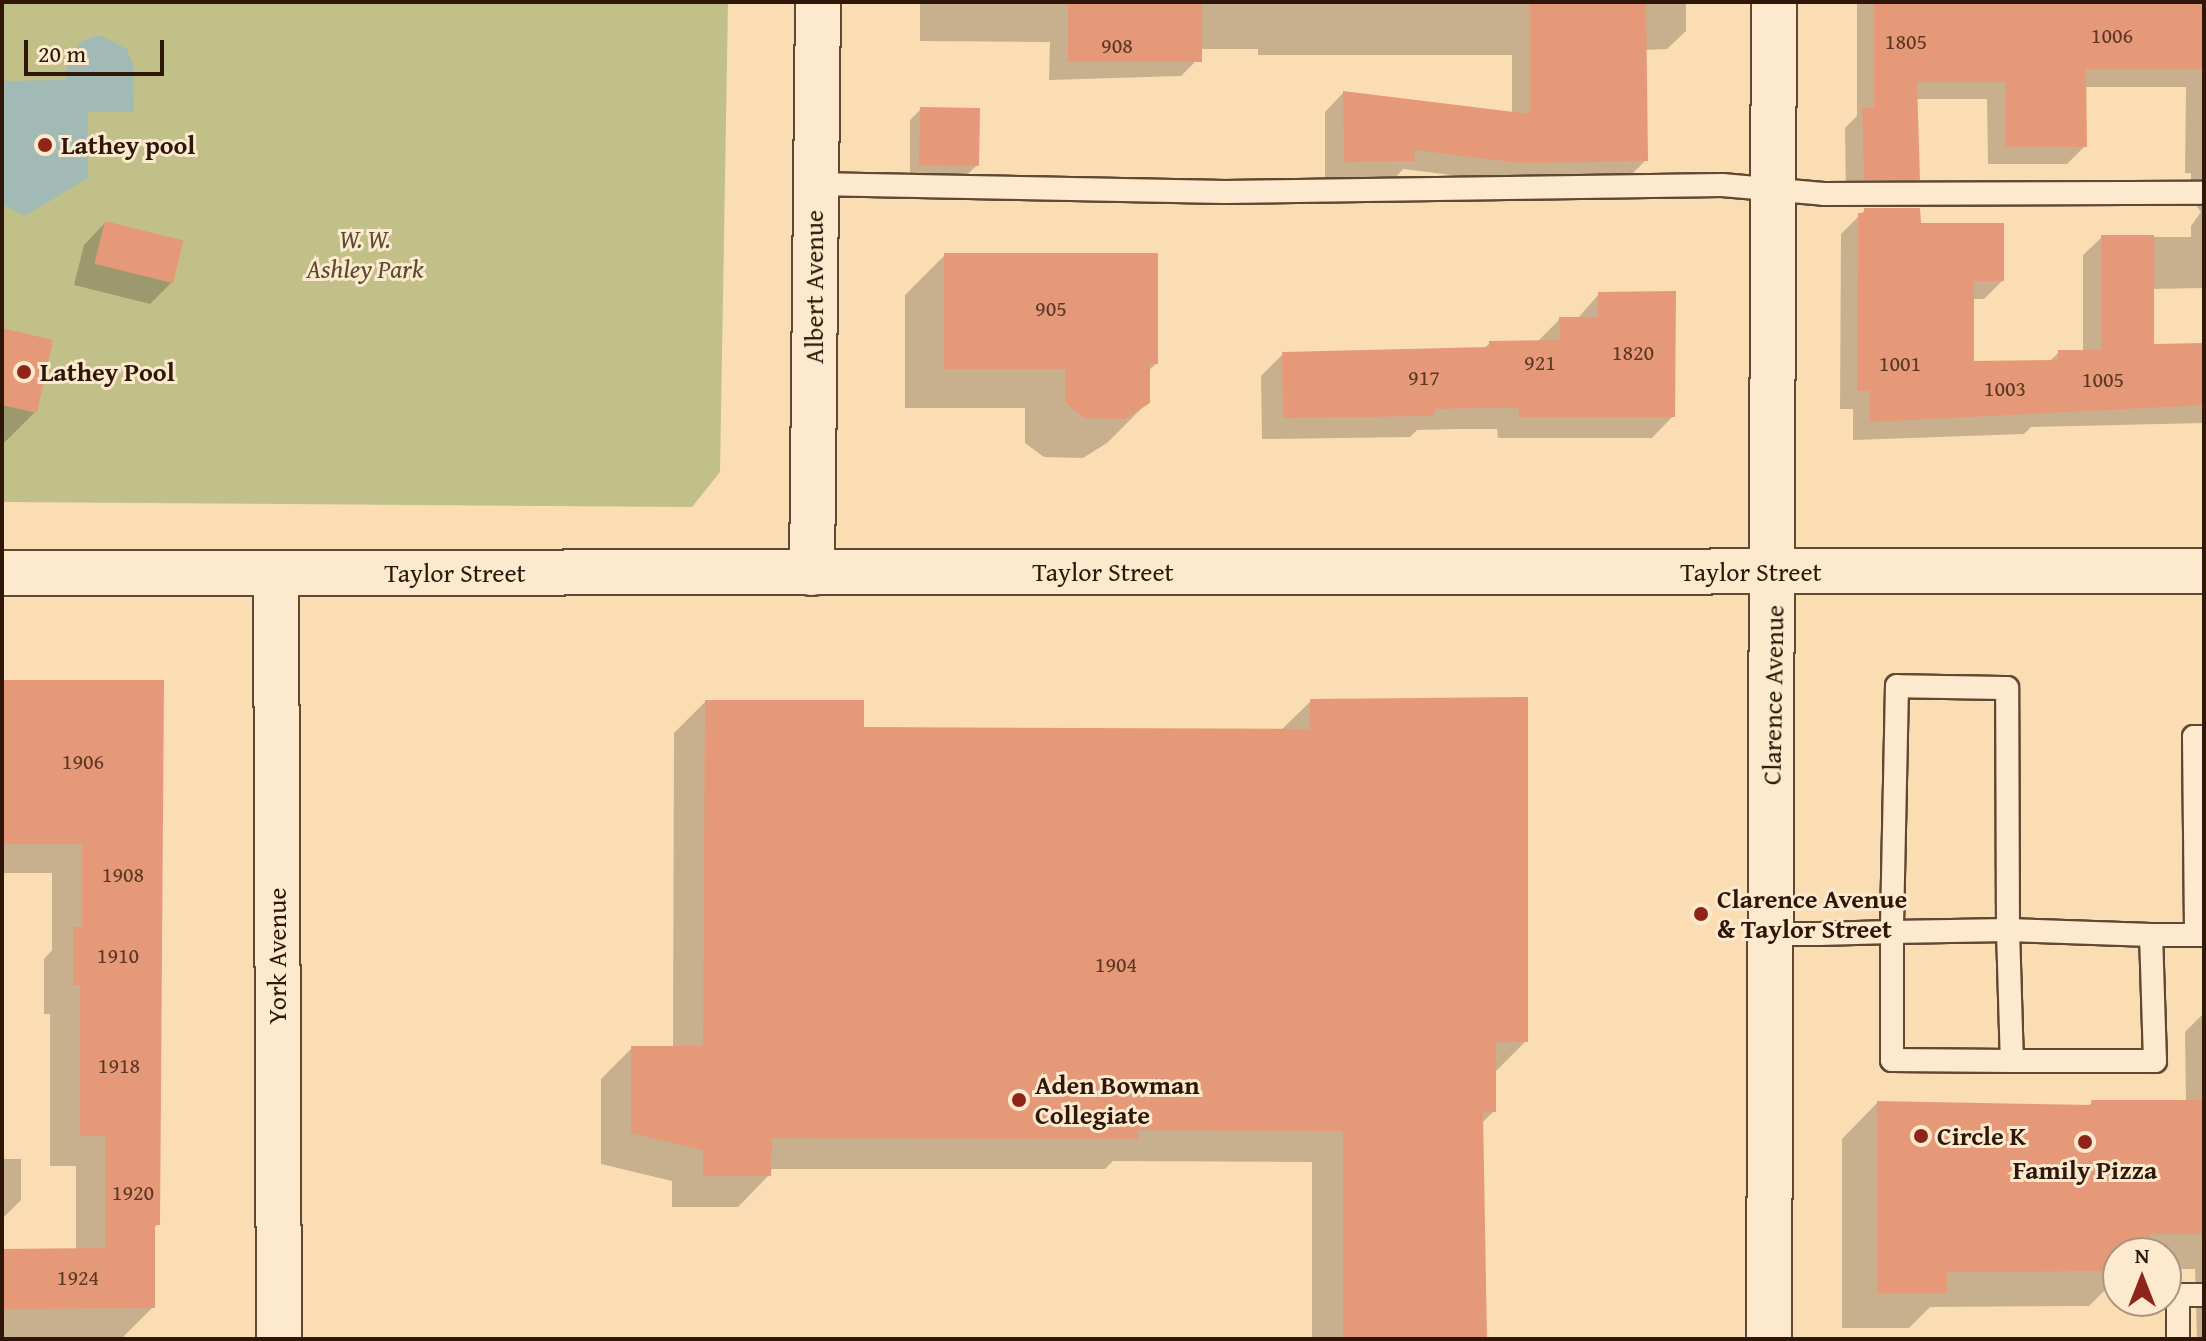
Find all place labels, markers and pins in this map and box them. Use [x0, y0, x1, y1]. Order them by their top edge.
place label: Lathey pool [61, 129, 195, 161]
marker: Lathey pool [36, 136, 54, 154]
place label: Lathey Pool [40, 356, 175, 388]
marker: Lathey Pool [15, 363, 33, 381]
place label: Clarence Avenue & Taylor Street [1717, 883, 1907, 944]
marker: Clarence Avenue & Taylor Street [1692, 905, 1710, 923]
place label: Aden Bowman Collegiate [1035, 1069, 1200, 1130]
marker: Aden Bowman Collegiate [1010, 1091, 1028, 1109]
place label: Circle K [1937, 1120, 2026, 1152]
marker: Circle K [1912, 1127, 1930, 1145]
marker: Family Pizza [2076, 1133, 2094, 1151]
place label: Family Pizza [2013, 1154, 2157, 1186]

